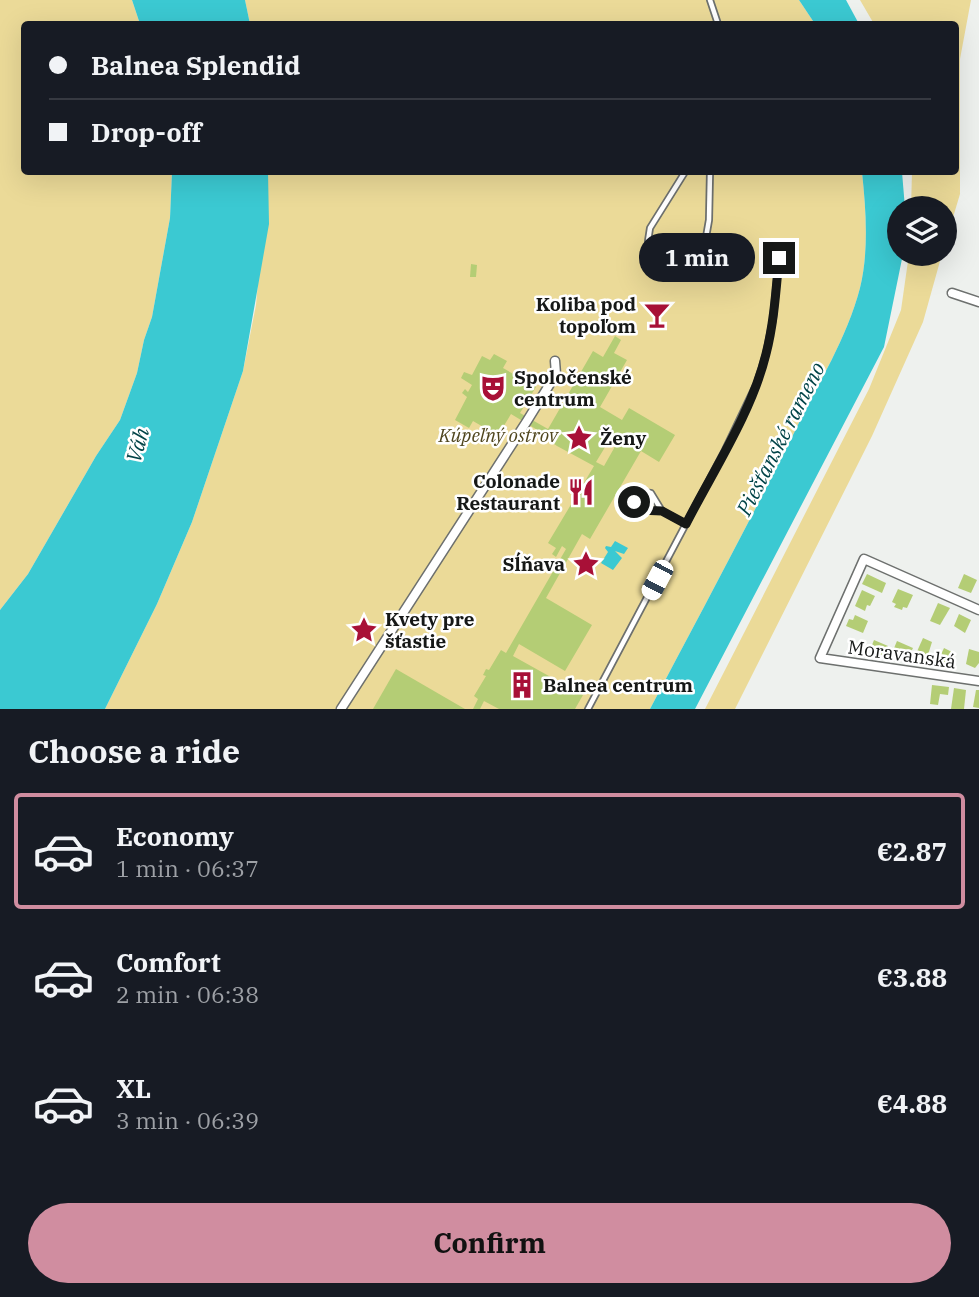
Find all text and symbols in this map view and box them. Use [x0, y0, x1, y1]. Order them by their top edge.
text: Balnea Splendid [91, 48, 300, 82]
text: Drop-off [91, 115, 202, 149]
map controls [887, 196, 957, 266]
button: layers [887, 196, 957, 266]
callout: 1 min [639, 233, 754, 282]
text: 1 min [665, 242, 729, 272]
route end [763, 242, 795, 274]
place label: Koliba pod topoľom [536, 292, 636, 338]
bar icon: Koliba pod topoľom [642, 300, 672, 330]
water label: Piešťanské rameno [729, 357, 831, 521]
place label: Spoločenské centrum [514, 365, 632, 411]
theatre icon: Spoločenské centrum [478, 373, 508, 403]
park label: Kúpeľný ostrov [437, 423, 559, 447]
place icon: Ženy [564, 423, 594, 453]
water label: Váh [119, 424, 155, 465]
place label: Ženy [600, 426, 646, 450]
place label: Colonade Restaurant [456, 469, 560, 515]
restaurant icon: Colonade Restaurant [566, 477, 596, 507]
route start [618, 486, 650, 518]
place icon: Sĺňava [571, 549, 601, 579]
place label: Sĺňava [503, 552, 565, 576]
car [638, 557, 677, 603]
place label: Kvety pre šťastie [385, 607, 475, 653]
place icon: Kvety pre šťastie [349, 615, 379, 645]
street label: Moravanská [846, 635, 958, 673]
building icon: Balnea centrum [507, 670, 537, 700]
place label: Balnea centrum [543, 673, 693, 697]
text: Choose a ride [28, 730, 240, 772]
text: Economy [116, 819, 234, 853]
icon: car [32, 820, 95, 883]
text: €2.87 [877, 834, 947, 868]
text: 1 min · 06:37 [116, 853, 259, 883]
text: Comfort [116, 945, 221, 979]
icon: car [32, 946, 95, 1009]
text: €3.88 [877, 960, 947, 994]
text: 2 min · 06:38 [116, 979, 259, 1009]
text: XL [116, 1071, 151, 1105]
icon: car [32, 1072, 95, 1135]
text: €4.88 [877, 1086, 947, 1120]
text: 3 min · 06:39 [116, 1105, 259, 1135]
button: Confirm [28, 1203, 951, 1283]

